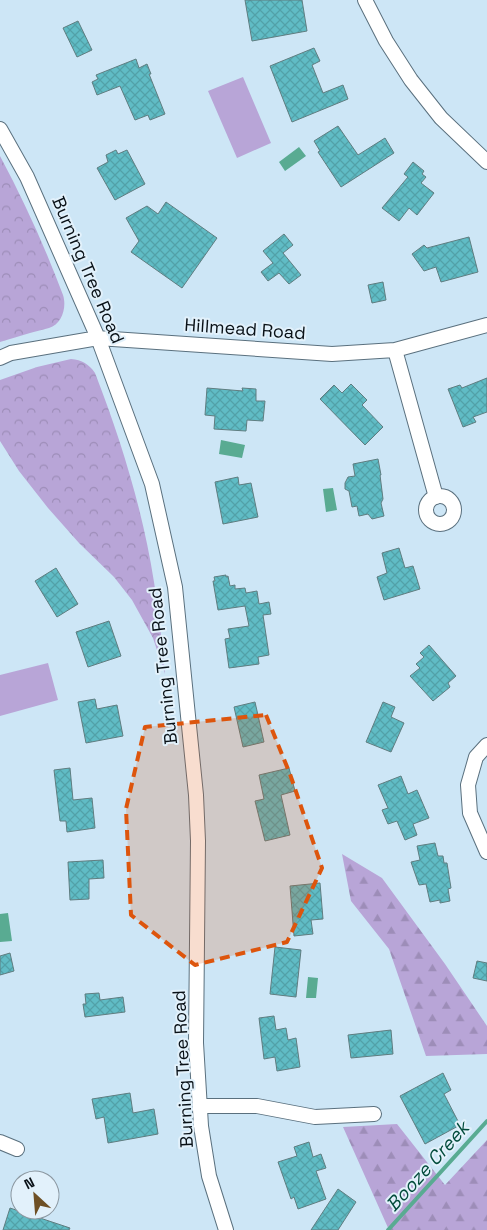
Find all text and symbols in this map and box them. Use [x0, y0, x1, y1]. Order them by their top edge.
street label: Burning Tree Road [47, 193, 130, 347]
street label: Hillmead Road [184, 313, 307, 344]
street label: Burning Tree Road [143, 586, 182, 746]
street label: Burning Tree Road [167, 990, 198, 1148]
water label: Booze Creek [380, 1114, 476, 1217]
north arrow [10, 1170, 60, 1220]
text: N [21, 1173, 37, 1193]

